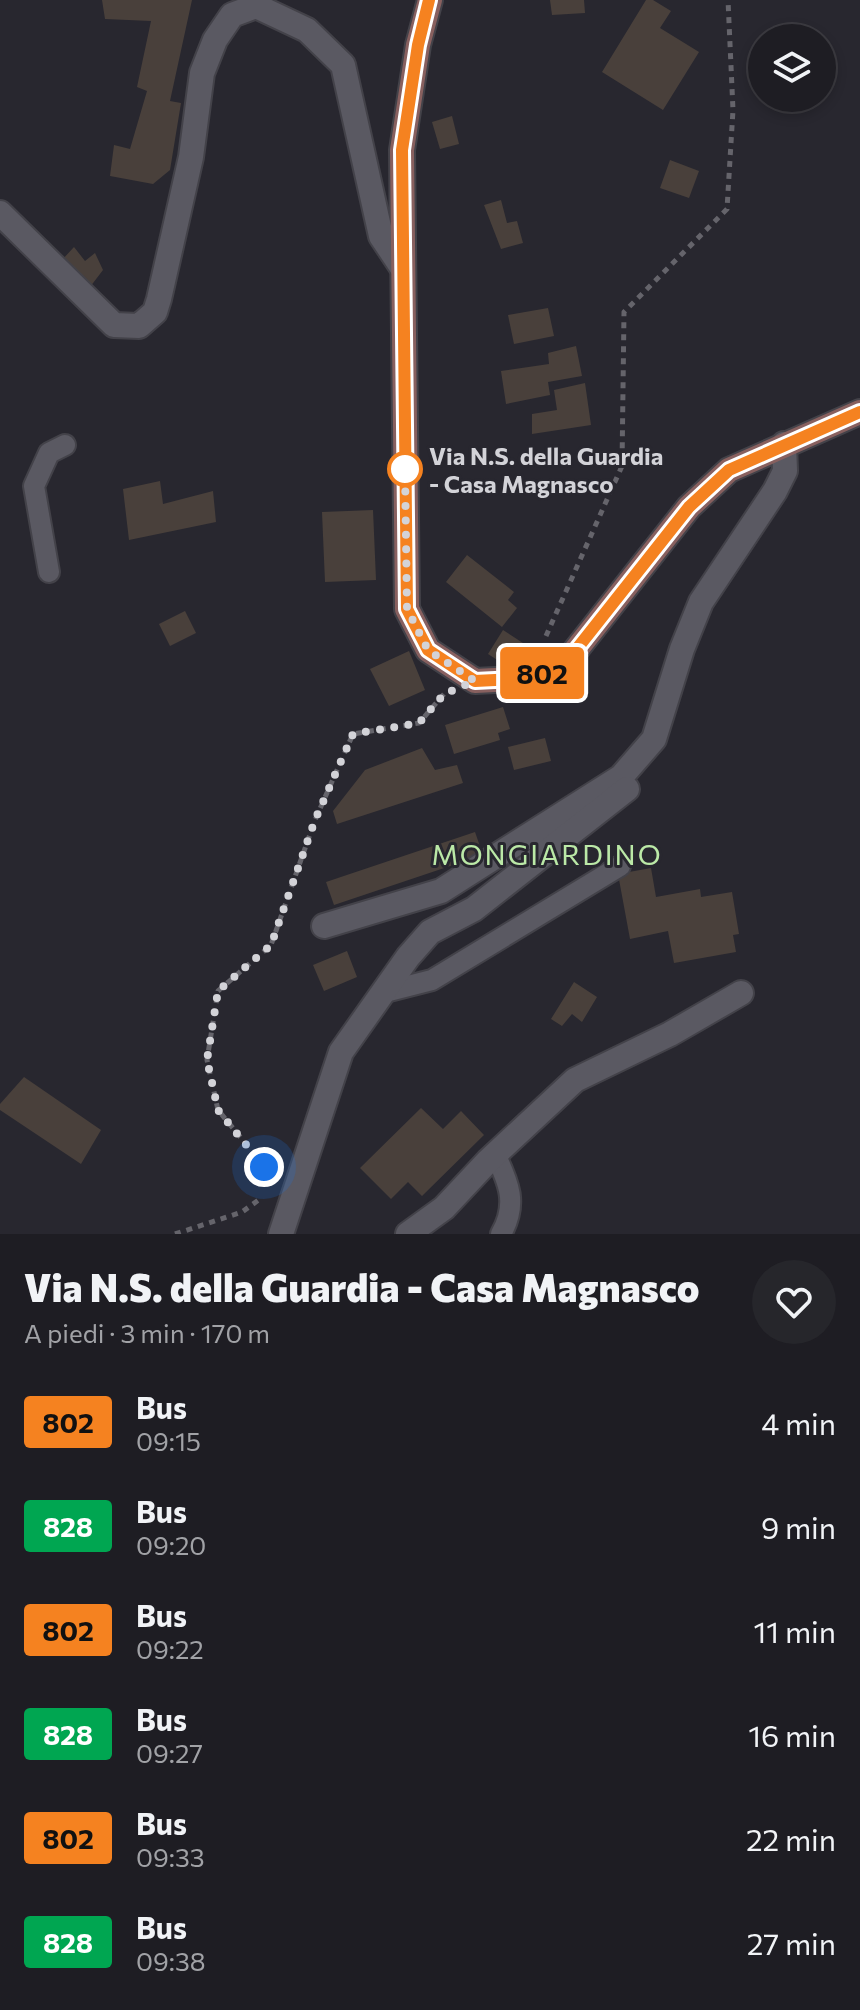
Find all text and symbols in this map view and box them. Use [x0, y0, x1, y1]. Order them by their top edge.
map controls [748, 24, 836, 112]
button: layers [748, 24, 836, 112]
place label: Via N.S. della Guardia - Casa Magnasco [429, 441, 663, 498]
marker: Via N.S. della Guardia - Casa Magnasco [388, 452, 422, 486]
line badge: 802 [496, 647, 588, 699]
text: 802 [516, 656, 568, 690]
district label: MONGIARDINO [431, 837, 663, 871]
your location [244, 1147, 284, 1187]
button: heart [752, 1260, 836, 1344]
text: Via N.S. della Guardia - Casa Magnasco [24, 1263, 700, 1310]
text: A piedi · 3 min · 170 m [24, 1317, 270, 1348]
text: Bus [136, 1388, 187, 1425]
text: 4 min [761, 1404, 836, 1441]
text: 802 [42, 1405, 94, 1439]
text: 09:15 [136, 1425, 201, 1456]
text: Bus [136, 1492, 187, 1529]
text: 9 min [761, 1508, 836, 1545]
text: 828 [43, 1509, 93, 1543]
text: 09:20 [136, 1529, 206, 1560]
text: Bus [136, 1596, 187, 1633]
text: 11 min [754, 1612, 836, 1649]
text: 802 [42, 1613, 94, 1647]
text: 09:22 [136, 1633, 204, 1664]
text: Bus [136, 1700, 187, 1737]
text: 16 min [748, 1716, 836, 1753]
text: 828 [43, 1717, 93, 1751]
text: 09:27 [136, 1737, 203, 1768]
text: Bus [136, 1804, 187, 1841]
text: 22 min [746, 1820, 836, 1857]
text: 802 [42, 1821, 94, 1855]
text: 09:33 [136, 1841, 204, 1872]
text: Bus [136, 1908, 187, 1945]
text: 27 min [747, 1924, 836, 1961]
text: 828 [43, 1925, 93, 1959]
text: 09:38 [136, 1945, 206, 1976]

